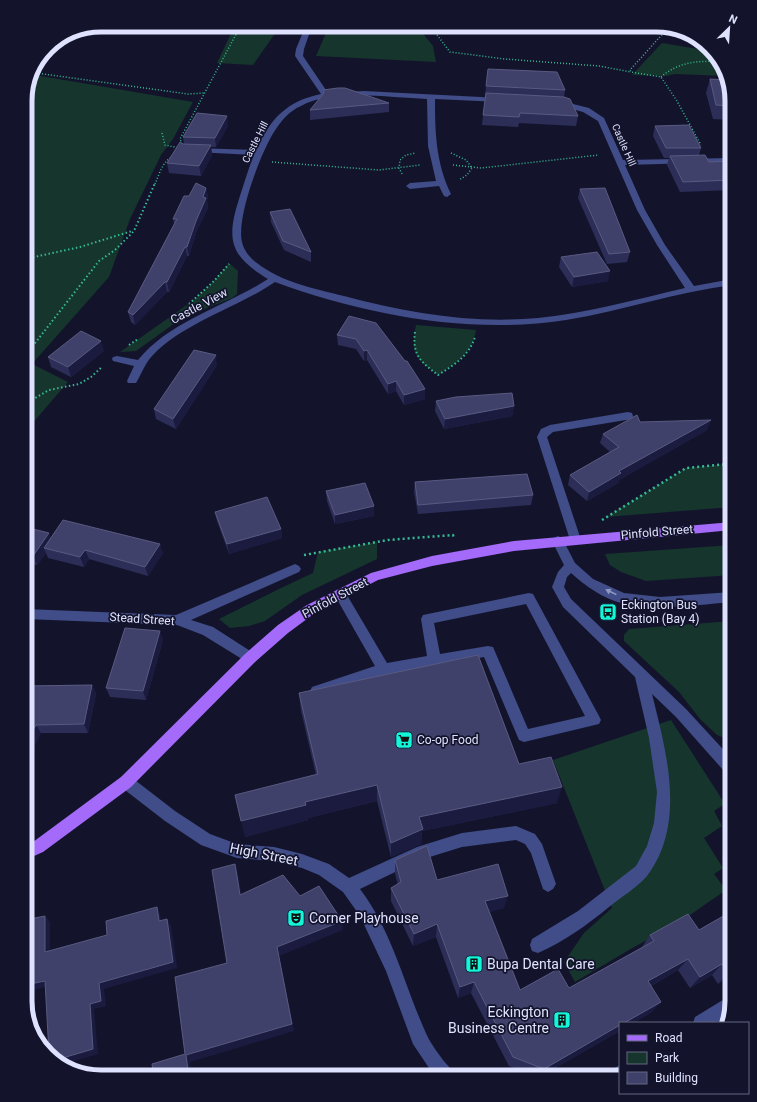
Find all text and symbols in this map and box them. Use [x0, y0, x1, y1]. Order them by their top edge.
north arrow [709, 8, 749, 48]
text: N [727, 12, 739, 27]
street label: Castle Hill [240, 119, 270, 165]
street label: Castle Hill [610, 122, 638, 168]
street label: Castle View [168, 285, 230, 327]
street label: Pinfold Street [620, 522, 694, 542]
street label: Pinfold Street [300, 575, 370, 621]
one-way arrow [605, 589, 616, 595]
place label: Eckington Bus Station (Bay 4) [621, 598, 699, 626]
bus stop icon: Eckington Bus Station (Bay 4) [598, 602, 618, 622]
street label: Stead Street [109, 610, 175, 628]
supermarket icon: Co-op Food [394, 730, 414, 750]
place label: Co-op Food [417, 733, 479, 747]
street label: High Street [228, 840, 300, 869]
theatre icon: Corner Playhouse [286, 908, 306, 928]
place label: Corner Playhouse [309, 910, 419, 926]
building icon: Bupa Dental Care [464, 954, 484, 974]
place label: Bupa Dental Care [487, 956, 595, 972]
place label: Eckington Business Centre [448, 1004, 549, 1036]
building icon: Eckington Business Centre [552, 1010, 572, 1030]
legend [619, 1022, 749, 1094]
text: Road [655, 1031, 683, 1045]
text: Park [655, 1051, 680, 1065]
text: Building [655, 1071, 698, 1085]

